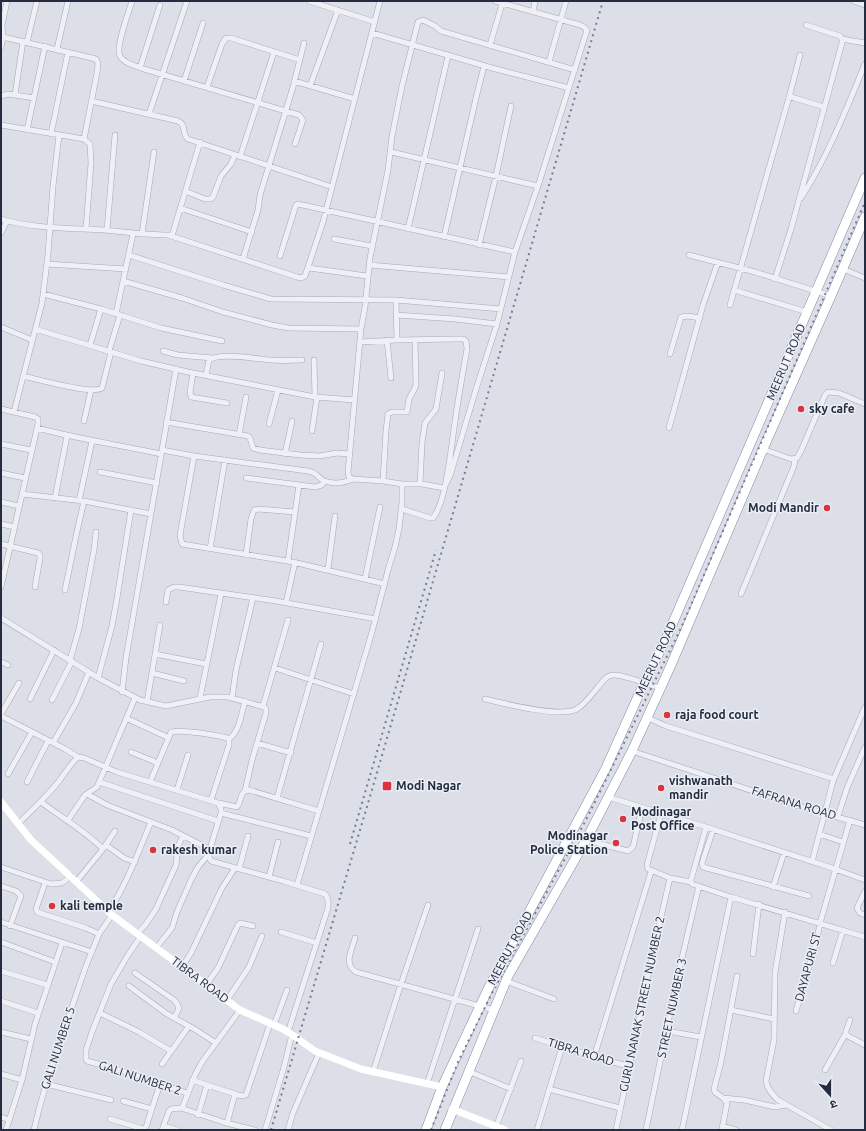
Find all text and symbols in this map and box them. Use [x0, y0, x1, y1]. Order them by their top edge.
street label: MEERUT ROAD [764, 322, 808, 402]
place label: sky cafe [809, 402, 855, 415]
marker: sky cafe [796, 404, 806, 414]
place label: Modi Mandir [748, 501, 819, 514]
marker: Modi Mandir [822, 503, 832, 513]
street label: MEERUT ROAD [632, 619, 679, 699]
place label: raja food court [675, 708, 759, 721]
marker: raja food court [662, 710, 672, 720]
place label: vishwanath mandir [669, 774, 733, 801]
place label: Modi Nagar [396, 779, 461, 792]
marker: Modi Nagar [381, 780, 393, 792]
marker: vishwanath mandir [656, 783, 666, 793]
street label: FAFRANA ROAD [750, 783, 838, 822]
place label: Modinagar Post Office [631, 805, 695, 832]
marker: Modinagar Post Office [618, 814, 628, 824]
place label: Modinagar Police Station [530, 829, 608, 856]
marker: Modinagar Police Station [611, 838, 621, 848]
place label: rakesh kumar [161, 843, 237, 856]
marker: rakesh kumar [148, 845, 158, 855]
place label: kali temple [60, 899, 123, 912]
marker: kali temple [47, 901, 57, 911]
street label: MEERUT ROAD [485, 909, 535, 987]
street label: GURU NANAK STREET NUMBER 2 [617, 915, 667, 1093]
street label: DAYAPURI ST [792, 931, 823, 1003]
street label: TIBRA ROAD [169, 954, 232, 1005]
street label: STREET NUMBER 3 [655, 957, 688, 1059]
street label: GALI NUMBER 5 [38, 1005, 77, 1091]
street label: TIBRA ROAD [546, 1035, 616, 1068]
street label: GALI NUMBER 2 [97, 1058, 183, 1097]
north arrow [810, 1075, 850, 1115]
text: उ [828, 1098, 839, 1111]

